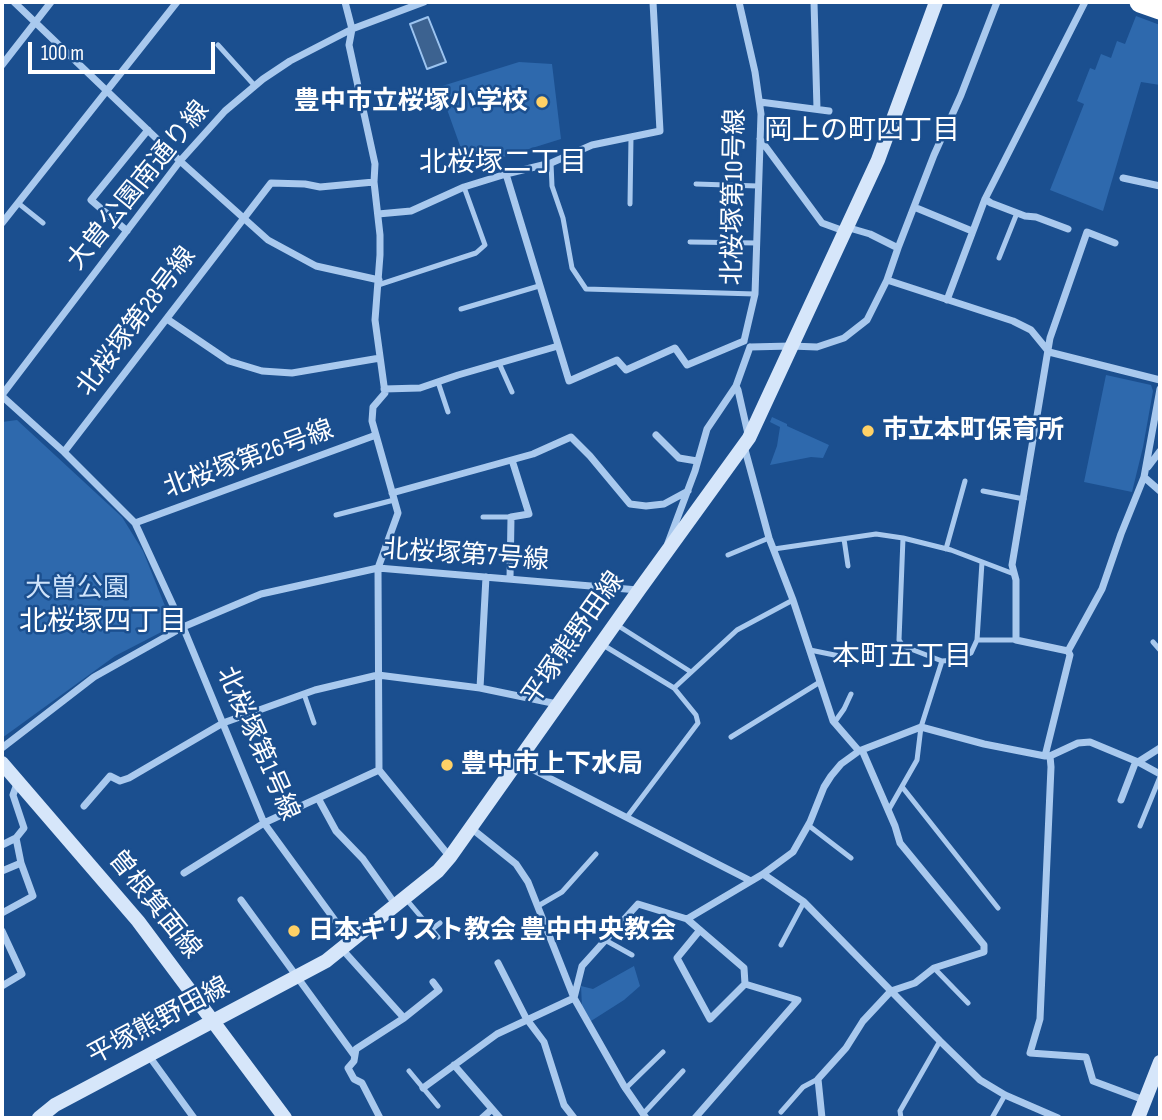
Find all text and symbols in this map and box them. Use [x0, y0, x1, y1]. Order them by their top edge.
scale bar [32, 28, 219, 72]
text: 100 m [41, 41, 84, 66]
place label: 豊中市立桜塚小学校 [294, 86, 528, 118]
marker: 豊中市立桜塚小学校 [534, 94, 550, 110]
street label: 大曽公園南通り線 [61, 95, 217, 277]
street label: 北桜塚第10号線 [718, 108, 752, 286]
district label: 岡上の町四丁目 [764, 115, 960, 149]
district label: 北桜塚二丁目 [419, 147, 587, 181]
street label: 北桜塚第28号線 [71, 241, 203, 403]
street label: 北桜塚第26号線 [160, 415, 338, 505]
place label: 市立本町保育所 [882, 415, 1064, 447]
marker: 市立本町保育所 [860, 423, 876, 439]
street label: 北桜塚第7号線 [382, 535, 550, 577]
street label: 平塚熊野田線 [516, 566, 632, 712]
park label: 大曽公園 [25, 573, 129, 605]
district label: 北桜塚四丁目 [19, 606, 187, 640]
district label: 本町五丁目 [832, 641, 972, 675]
street label: 北桜塚第1号線 [209, 662, 305, 826]
place label: 豊中市上下水局 [461, 749, 643, 781]
marker: 豊中市上下水局 [439, 757, 455, 773]
street label: 曽根箕面線 [101, 845, 207, 965]
place label: 日本キリスト教会 豊中中央教会 [308, 915, 676, 947]
marker: 日本キリスト教会 豊中中央教会 [286, 923, 302, 939]
street label: 平塚熊野田線 [83, 972, 235, 1072]

